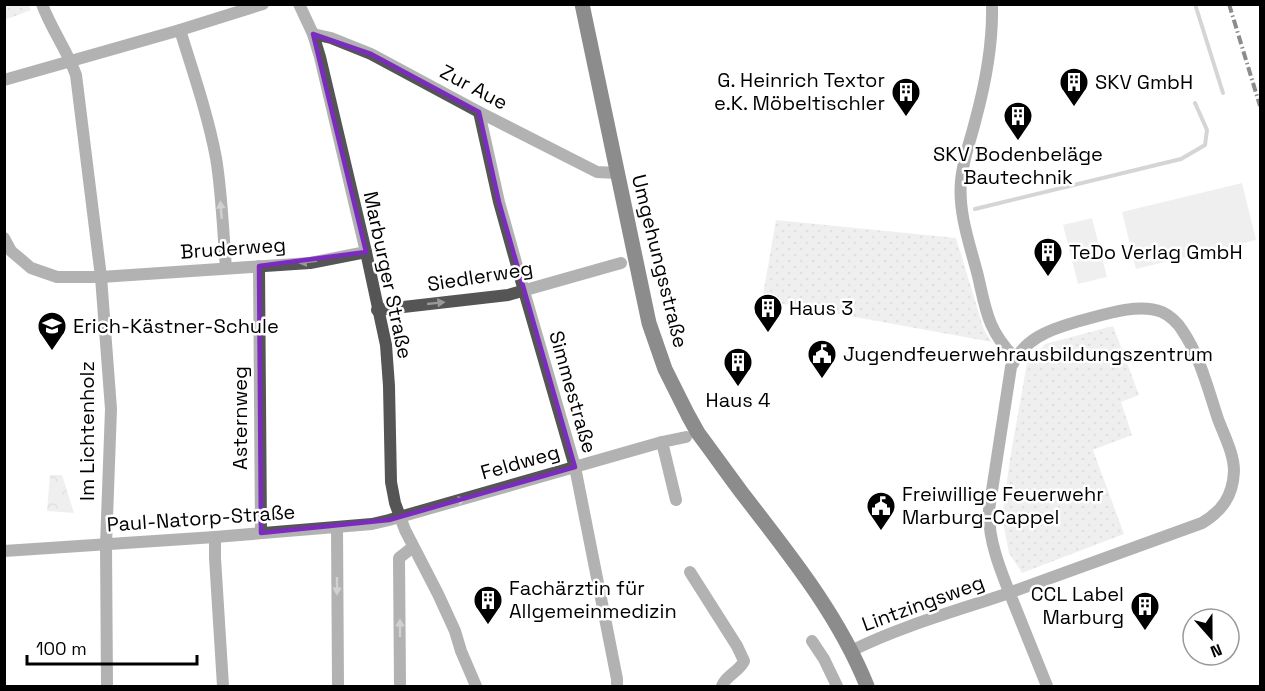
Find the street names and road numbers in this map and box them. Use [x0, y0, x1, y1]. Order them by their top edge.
street label: Zur Aue [436, 58, 512, 116]
street label: Umgehungsstraße [626, 172, 694, 350]
street label: Marburger Straße [358, 189, 418, 361]
street label: Bruderweg [179, 231, 287, 265]
street label: Siedlerweg [425, 255, 535, 297]
street label: Simmestraße [543, 328, 603, 456]
street label: Im Lichtenholz [74, 361, 100, 501]
street label: Asternweg [227, 366, 253, 470]
street label: Feldweg [478, 438, 562, 486]
street label: Paul-Natorp-Straße [106, 498, 296, 538]
street label: Lintzingsweg [858, 569, 988, 637]

